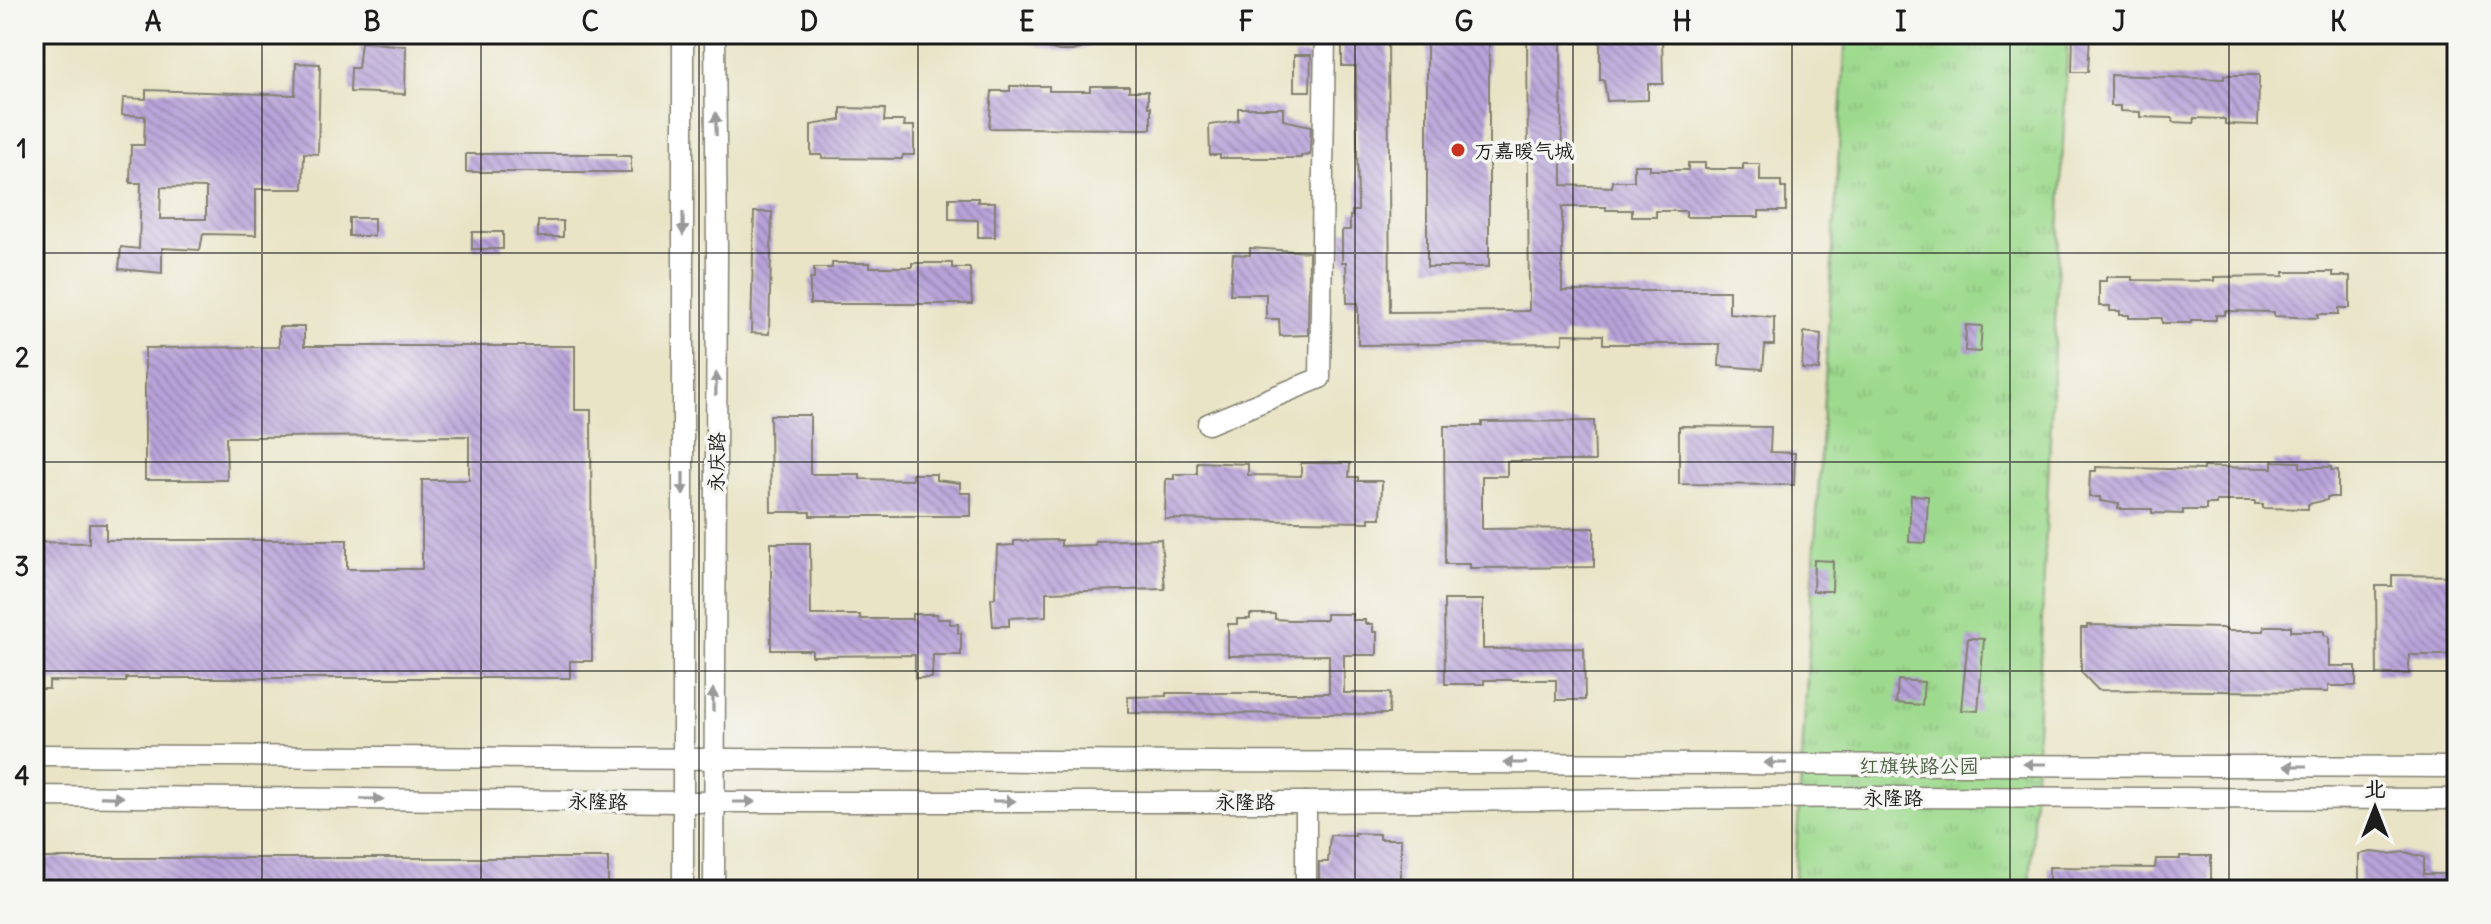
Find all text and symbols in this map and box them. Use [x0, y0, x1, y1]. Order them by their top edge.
text: A [145, 5, 162, 38]
text: B [363, 5, 381, 38]
text: C [581, 5, 599, 38]
text: D [800, 5, 818, 38]
text: E [1019, 5, 1035, 38]
text: F [1239, 5, 1254, 38]
text: G [1455, 5, 1474, 38]
text: H [1673, 5, 1691, 38]
text: I [1895, 5, 1907, 38]
text: J [2112, 5, 2126, 38]
text: K [2330, 5, 2347, 38]
one-way arrow [710, 111, 722, 136]
text: 1 [17, 132, 27, 165]
place label: 万嘉暖气城 [1474, 138, 1574, 163]
marker: 万嘉暖气城 [1449, 141, 1467, 159]
one-way arrow [677, 212, 689, 237]
text: 2 [15, 341, 29, 374]
one-way arrow [710, 371, 722, 396]
street label: 永庆路 [703, 431, 729, 492]
one-way arrow [677, 472, 689, 497]
text: 3 [15, 550, 29, 583]
one-way arrow [707, 687, 720, 712]
park label: 红旗铁路公园 [1859, 753, 1979, 778]
one-way arrow [1502, 757, 1527, 769]
one-way arrow [1762, 757, 1787, 769]
one-way arrow [2022, 758, 2047, 771]
text: 4 [14, 759, 30, 792]
one-way arrow [2282, 760, 2307, 772]
north arrow [2335, 768, 2415, 848]
text: 北 [2364, 774, 2386, 802]
street label: 永隆路 [1863, 785, 1924, 810]
street label: 永隆路 [568, 788, 629, 814]
street label: 永隆路 [1215, 789, 1276, 814]
one-way arrow [100, 790, 125, 803]
one-way arrow [360, 793, 385, 805]
one-way arrow [992, 795, 1017, 807]
one-way arrow [732, 796, 757, 808]

